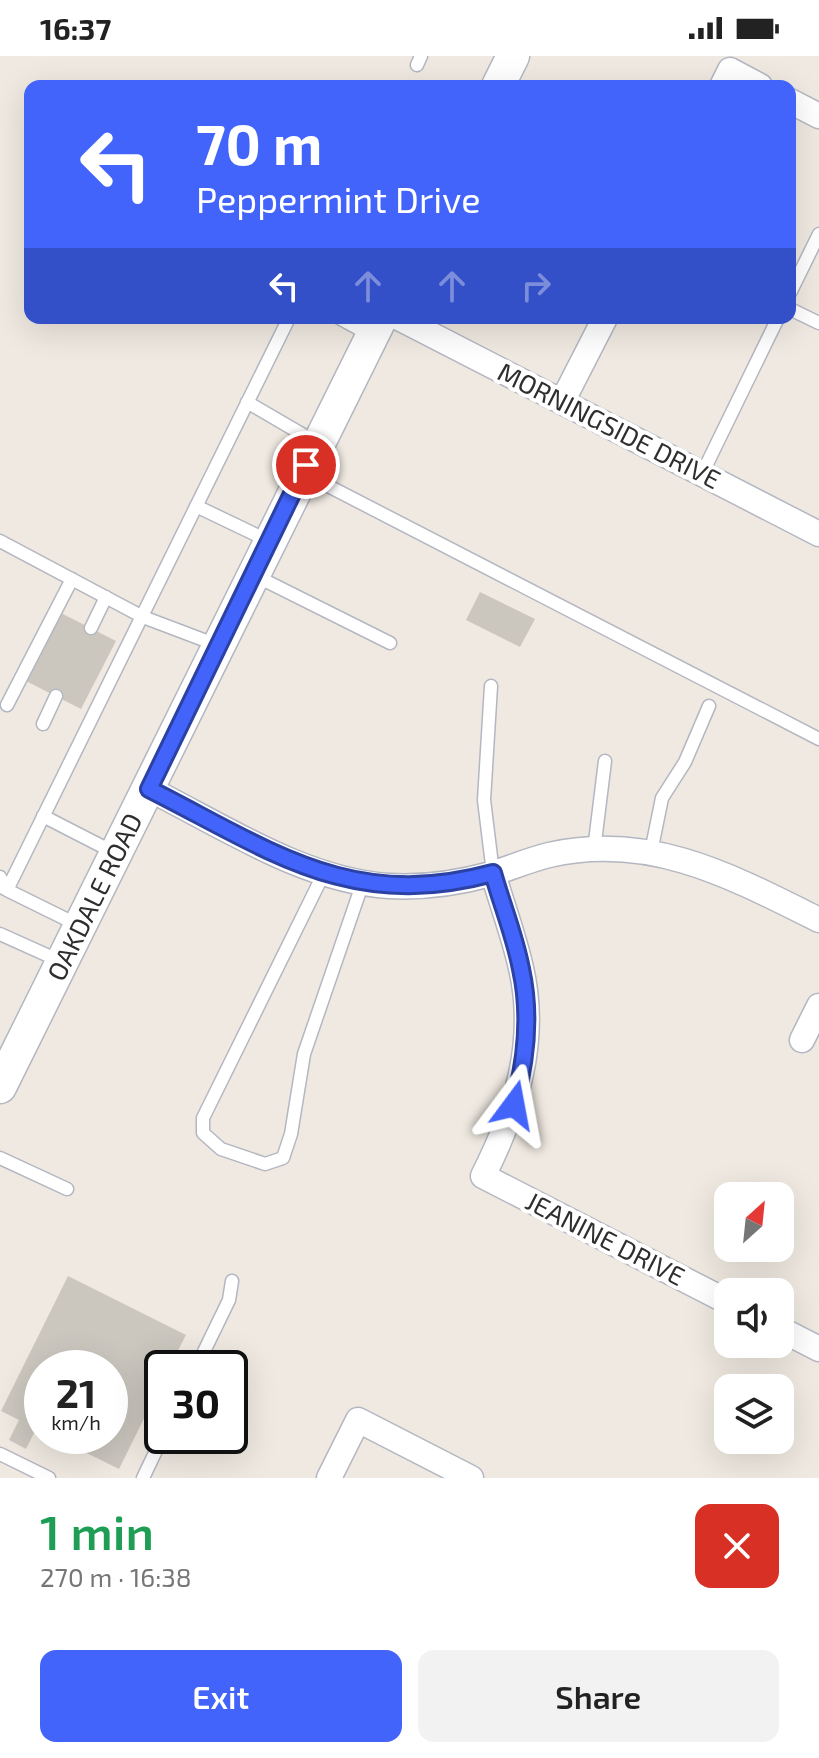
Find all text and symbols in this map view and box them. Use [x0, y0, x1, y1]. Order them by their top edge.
text: 16:37 [40, 10, 111, 46]
text: 70 m [196, 109, 322, 176]
icon: left [64, 112, 168, 216]
text: Peppermint Drive [196, 177, 480, 220]
icon: left [262, 264, 306, 308]
icon: ahead [346, 264, 390, 308]
icon: ahead [430, 264, 474, 308]
icon: right [514, 264, 558, 308]
street label: MORNINGSIDE DRIVE [493, 355, 726, 494]
pin [272, 431, 340, 499]
icon: arrive [284, 443, 328, 487]
street label: OAKDALE ROAD [40, 807, 148, 985]
position arrow [472, 1063, 556, 1147]
north arrow [714, 1182, 794, 1262]
map controls [714, 1182, 794, 1454]
street label: JEANINE DRIVE [521, 1184, 690, 1291]
button: sound [714, 1278, 794, 1358]
speed limit sign: 30 [144, 1350, 248, 1454]
text: 21 [56, 1368, 96, 1416]
button: layers [714, 1374, 794, 1454]
text: km/h [51, 1410, 101, 1434]
text: 1 min [40, 1502, 154, 1560]
button: close [695, 1504, 779, 1588]
text: 270 m · 16:38 [40, 1561, 192, 1592]
button: Exit [40, 1650, 402, 1742]
button: Share [418, 1650, 779, 1742]

